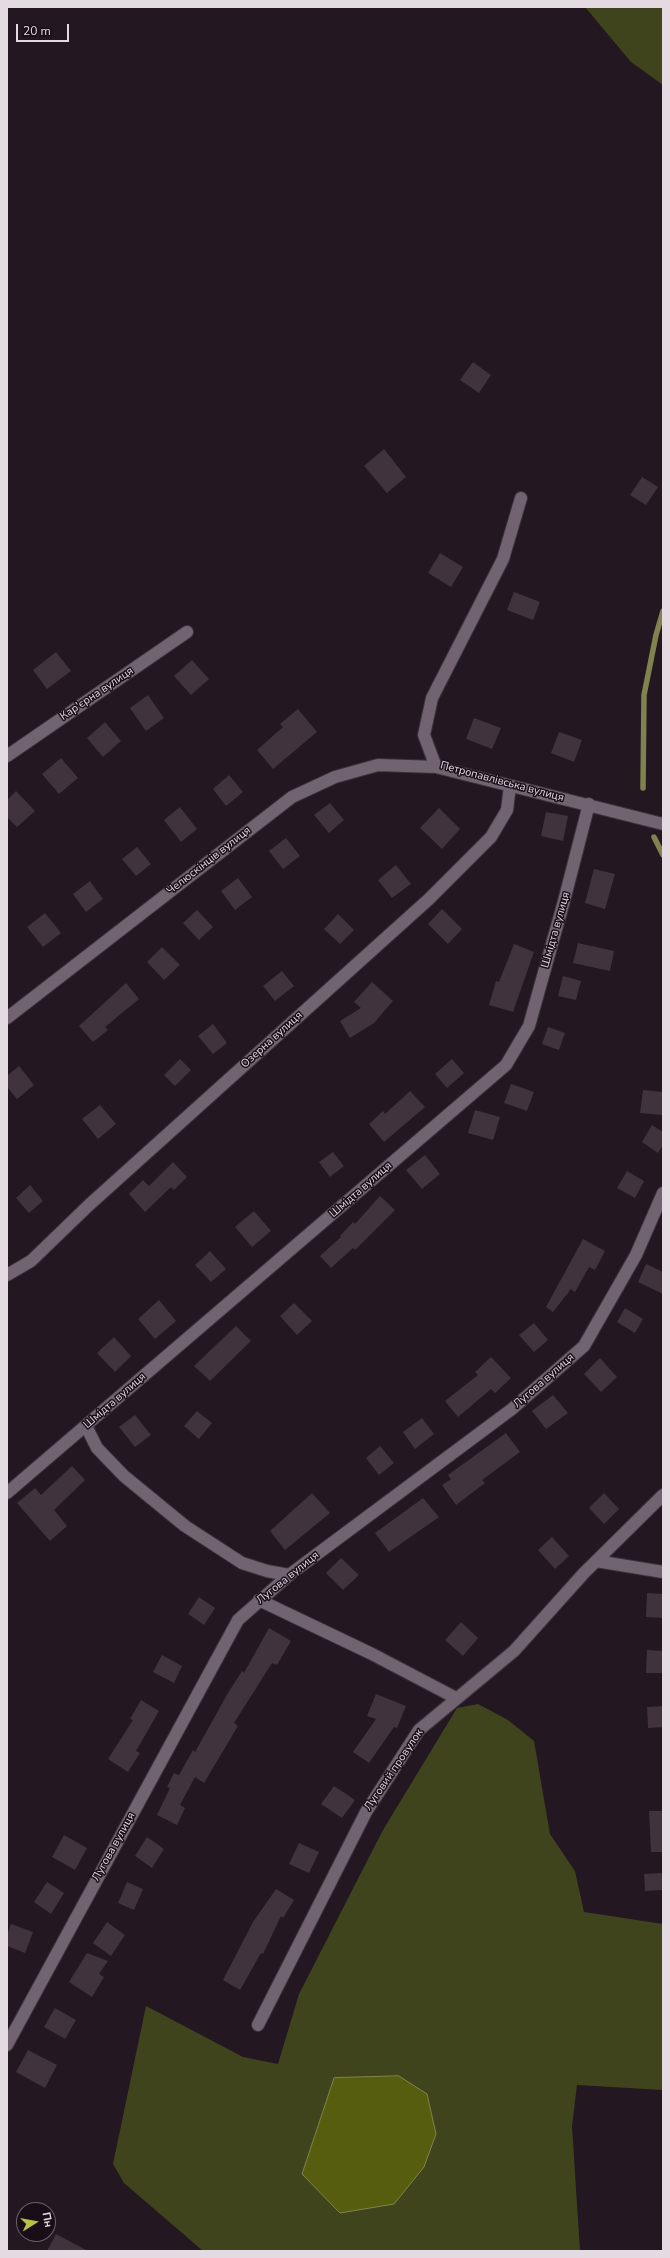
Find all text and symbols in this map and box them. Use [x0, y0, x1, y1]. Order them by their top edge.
scale bar [18, 16, 71, 42]
text: 20 m [23, 23, 51, 39]
street label: Кар'єрна вулиця [58, 665, 136, 723]
street label: Петропавлівська вулиця [439, 759, 565, 805]
street label: Челюскінців вулиця [164, 824, 254, 898]
street label: Шмідта вулиця [539, 891, 573, 969]
street label: Озерна вулиця [238, 1009, 306, 1071]
street label: Шмідта вулиця [327, 1159, 395, 1221]
street label: Лугова вулиця [511, 1351, 577, 1411]
street label: Шмідта вулиця [81, 1370, 149, 1432]
street label: Лугова вулиця [254, 1549, 322, 1607]
street label: Луговий провулок [362, 1727, 426, 1813]
street label: Лугова вулиця [90, 1810, 138, 1884]
north arrow [16, 2202, 56, 2242]
text: Пн [38, 2211, 56, 2229]

